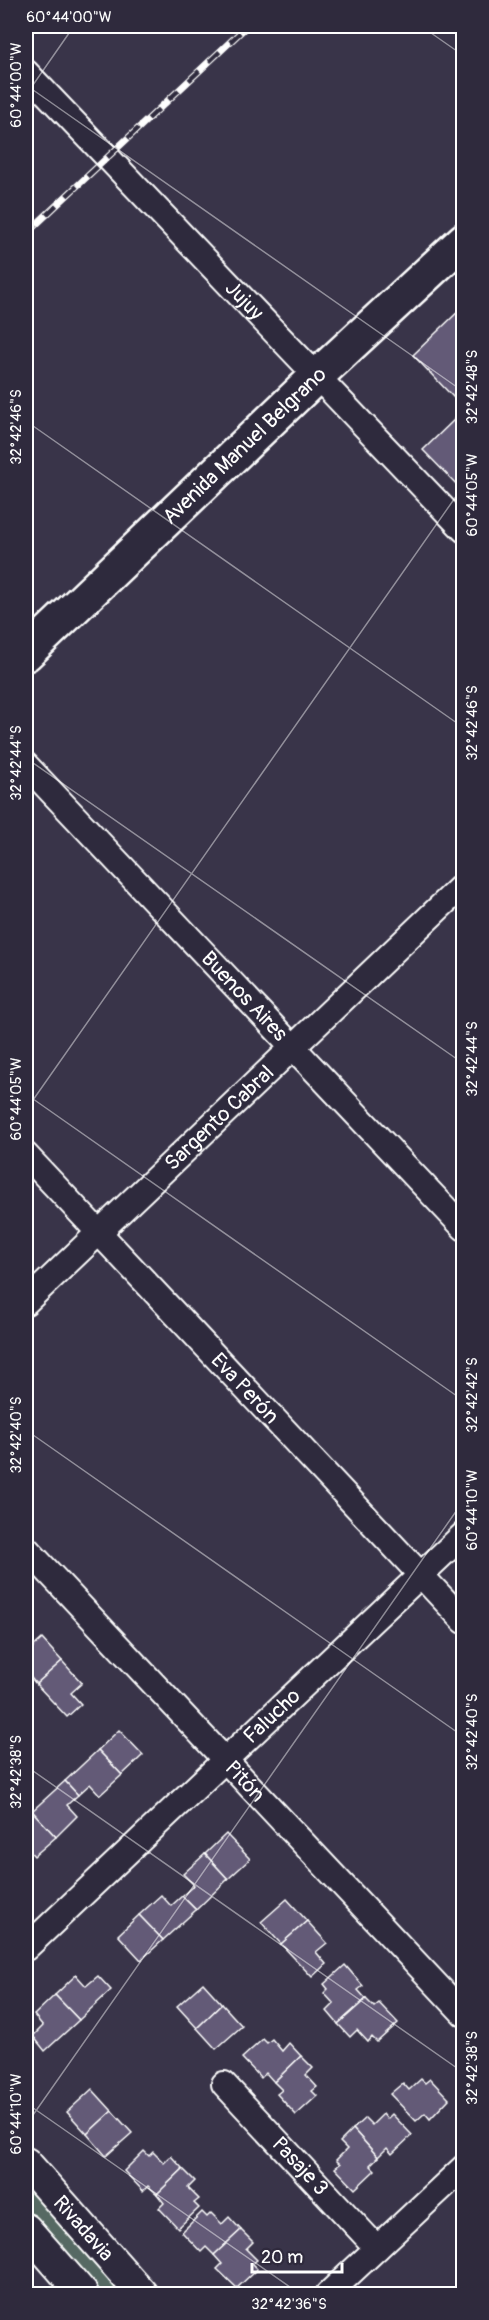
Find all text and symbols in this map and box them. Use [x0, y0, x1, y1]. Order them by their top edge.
text: 60°44'00"W [26, 8, 112, 27]
text: 60°44'00"W [7, 42, 26, 128]
street label: Jujuy [219, 275, 269, 326]
text: 32°42'48"S [463, 350, 482, 424]
street label: Avenida Manuel Belgrano [157, 361, 332, 530]
text: 32°42'46"S [7, 389, 26, 465]
text: 60°44'05"W [463, 453, 482, 537]
text: 32°42'46"S [463, 685, 482, 761]
text: 32°42'44"S [7, 725, 26, 801]
street label: Buenos Aires [195, 946, 294, 1048]
text: 32°42'44"S [463, 1021, 482, 1097]
text: 60°44'05"W [7, 1057, 26, 1141]
street label: Sargento Cabral [159, 1059, 280, 1177]
street label: Eva Perón [205, 1347, 285, 1430]
text: 32°42'42"S [463, 1357, 482, 1433]
text: 32°42'40"S [7, 1396, 26, 1474]
text: 60°44'10"W [463, 1469, 482, 1550]
street label: Falucho [238, 1683, 306, 1750]
text: 32°42'40"S [463, 1693, 482, 1771]
text: 32°42'38"S [7, 1735, 26, 1809]
street label: Pitón [219, 1755, 271, 1808]
text: 32°42'38"S [463, 2031, 482, 2105]
text: 60°44'10"W [7, 2073, 26, 2154]
street label: Pasaje 3 [266, 2131, 334, 2201]
street label: Rivadavia [47, 2190, 120, 2267]
scale bar [252, 2236, 342, 2274]
text: 20 m [261, 2246, 303, 2269]
text: 32°42'36"S [251, 2295, 327, 2314]

